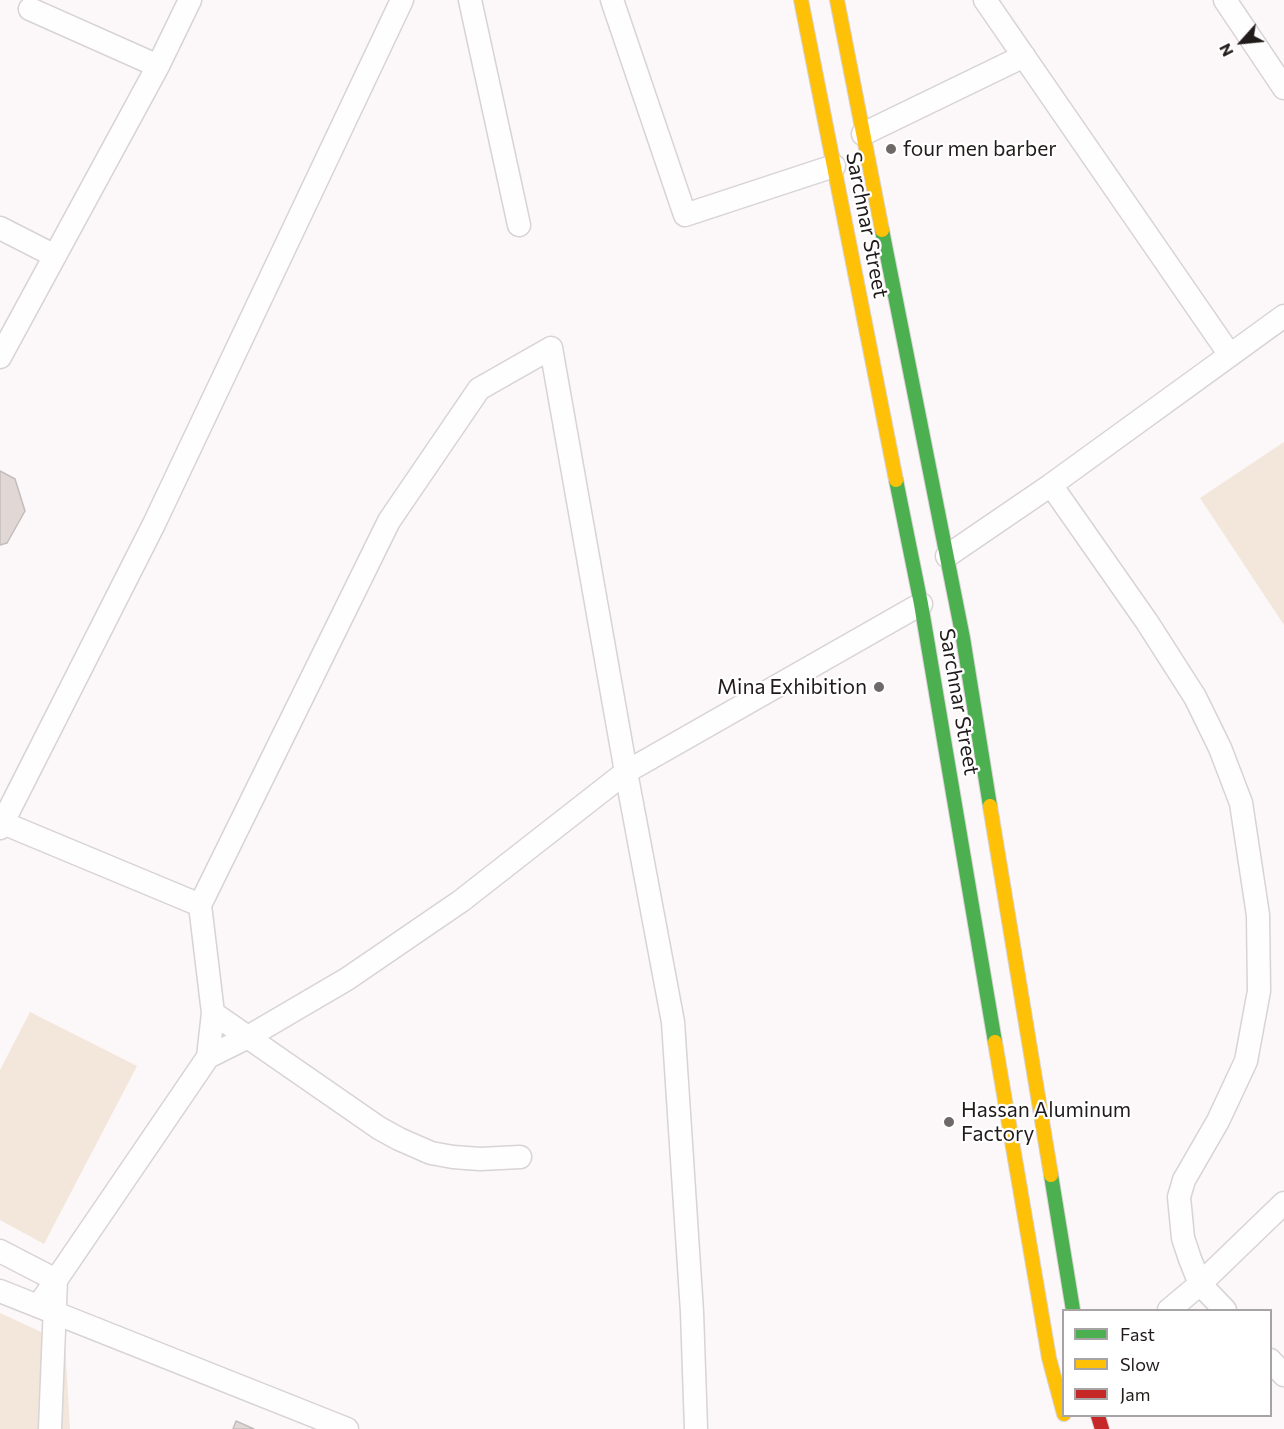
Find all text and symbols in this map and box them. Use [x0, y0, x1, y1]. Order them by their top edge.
north arrow [1212, 12, 1272, 72]
text: N [1214, 41, 1237, 60]
place label: four men barber [903, 136, 1057, 162]
marker: four men barber [884, 142, 898, 156]
street label: Sarchnar Street [840, 150, 894, 300]
street label: Sarchnar Street [934, 627, 984, 777]
place label: Mina Exhibition [717, 674, 867, 700]
marker: Mina Exhibition [872, 680, 886, 694]
place label: Hassan Aluminum Factory [961, 1097, 1131, 1147]
marker: Hassan Aluminum Factory [942, 1115, 956, 1129]
legend [1062, 1309, 1272, 1417]
text: Fast [1120, 1323, 1155, 1345]
text: Slow [1120, 1353, 1160, 1375]
text: Jam [1120, 1383, 1150, 1405]

